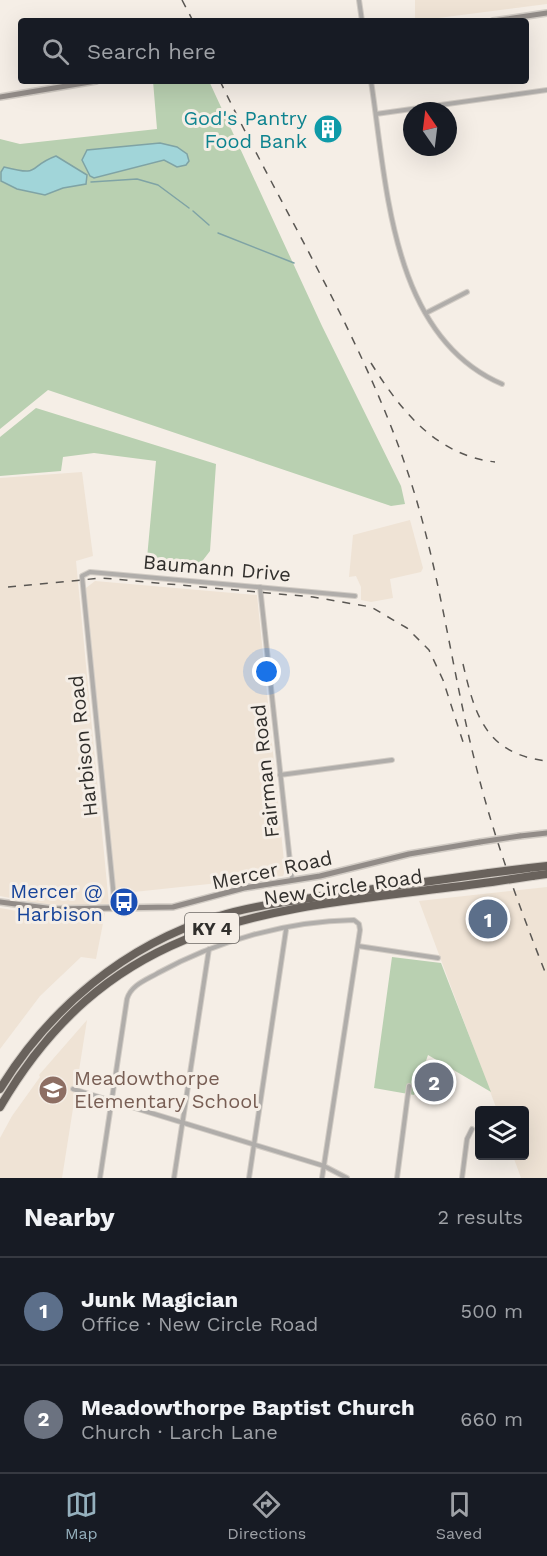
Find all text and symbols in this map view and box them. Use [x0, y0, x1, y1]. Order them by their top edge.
search box [18, 18, 529, 84]
icon: search [39, 35, 72, 68]
text: Search here [87, 39, 216, 64]
north arrow [403, 102, 457, 156]
place label: God's Pantry Food Bank [184, 106, 308, 153]
building icon: God's Pantry Food Bank [312, 113, 344, 145]
street label: Baumann Drive [142, 550, 292, 586]
your location [252, 657, 281, 686]
street label: Harbison Road [64, 674, 102, 818]
street label: Fairman Road [246, 703, 284, 839]
street label: Mercer Road [210, 846, 334, 894]
street label: New Circle Road [262, 864, 424, 910]
place label: Mercer @ Harbison [10, 879, 103, 926]
bus stop icon: Mercer @ Harbison [108, 886, 140, 918]
pin: 1 [468, 896, 508, 942]
road number: KY 4 [185, 913, 239, 943]
pin: 2 [414, 1060, 454, 1104]
place label: Meadowthorpe Elementary School [74, 1066, 258, 1113]
school or university icon: Meadowthorpe Elementary School [37, 1074, 69, 1106]
map controls [475, 1106, 529, 1160]
button: layers [475, 1106, 529, 1160]
text: Nearby [24, 1202, 115, 1232]
text: 2 results [438, 1205, 523, 1229]
text: Junk Magician [81, 1287, 238, 1312]
text: 1 [39, 1299, 48, 1323]
text: 500 m [461, 1299, 523, 1323]
text: Office · New Circle Road [81, 1312, 318, 1336]
text: Meadowthorpe Baptist Church [81, 1395, 415, 1420]
text: 2 [38, 1407, 49, 1431]
text: 660 m [460, 1407, 523, 1431]
text: Church · Larch Lane [81, 1420, 278, 1444]
tab: Map [65, 1488, 98, 1543]
tab: Directions [227, 1488, 306, 1543]
tab: Saved [436, 1488, 482, 1543]

